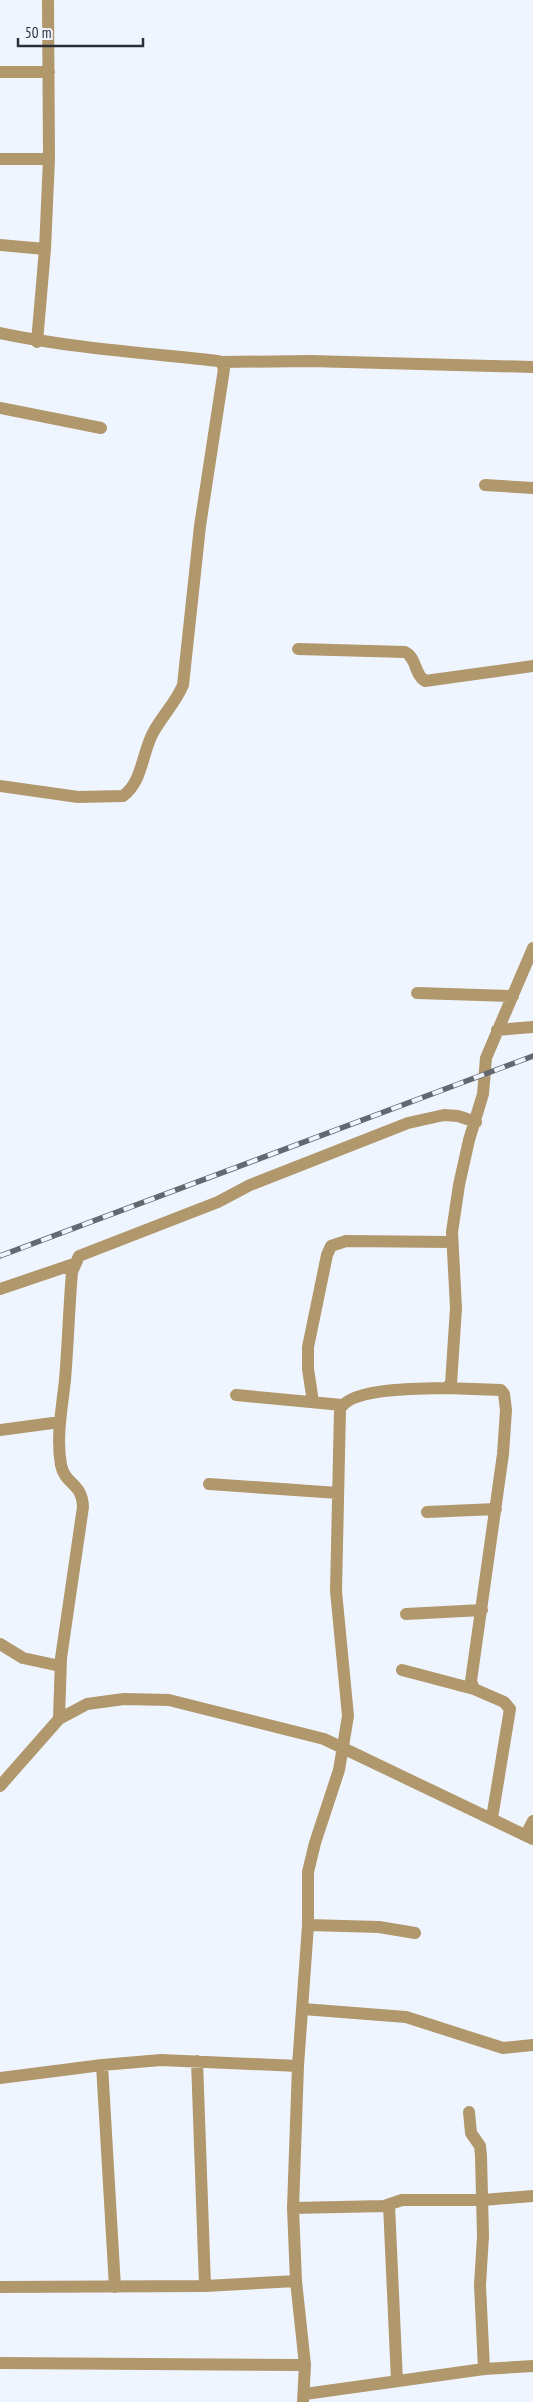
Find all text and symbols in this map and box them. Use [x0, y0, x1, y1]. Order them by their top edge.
scale bar [18, 15, 142, 47]
text: 50 m [25, 23, 51, 42]

